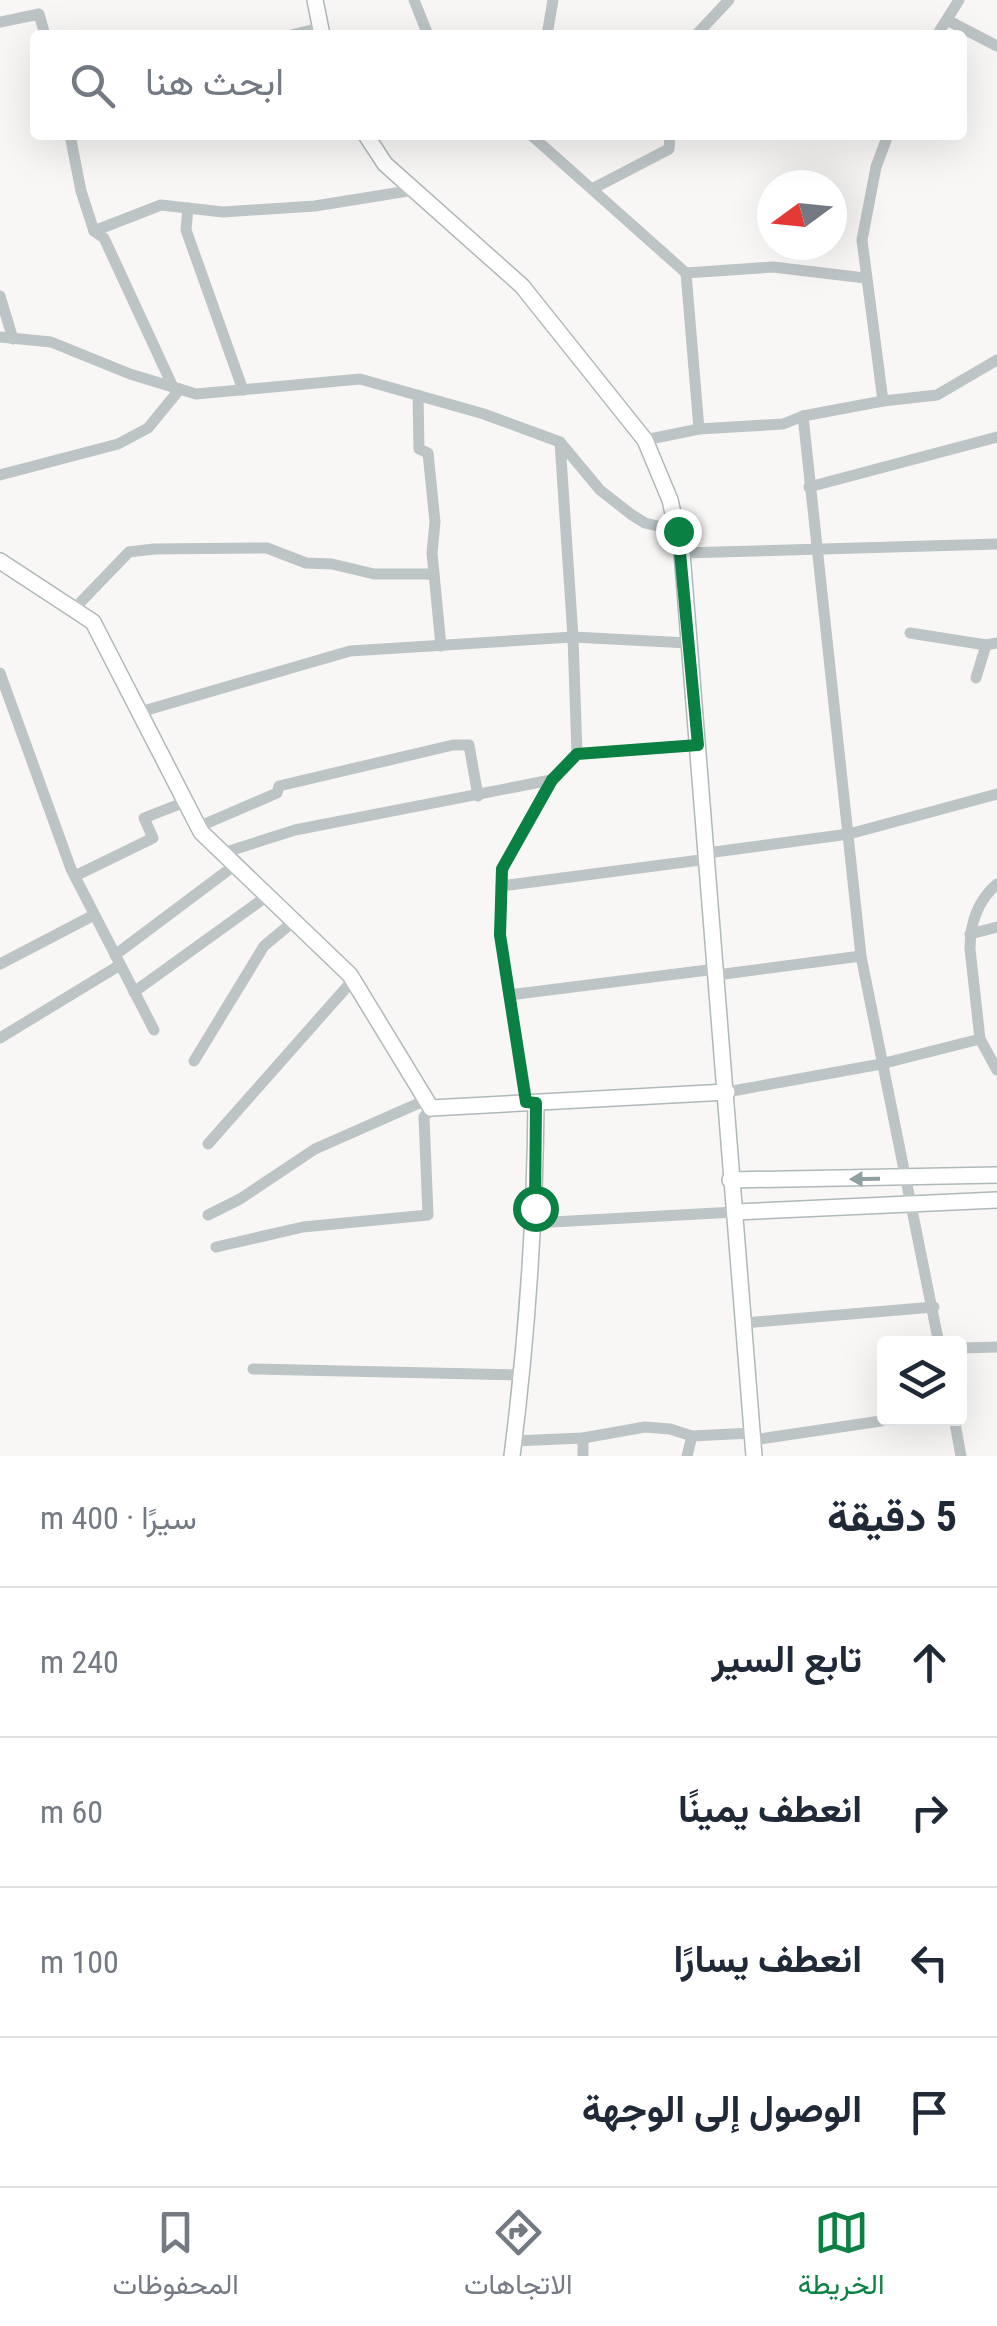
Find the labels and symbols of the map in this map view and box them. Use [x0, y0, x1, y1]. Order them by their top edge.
north arrow [757, 170, 847, 260]
route end [656, 509, 702, 555]
one-way arrow [848, 1171, 880, 1187]
route start [513, 1186, 559, 1232]

